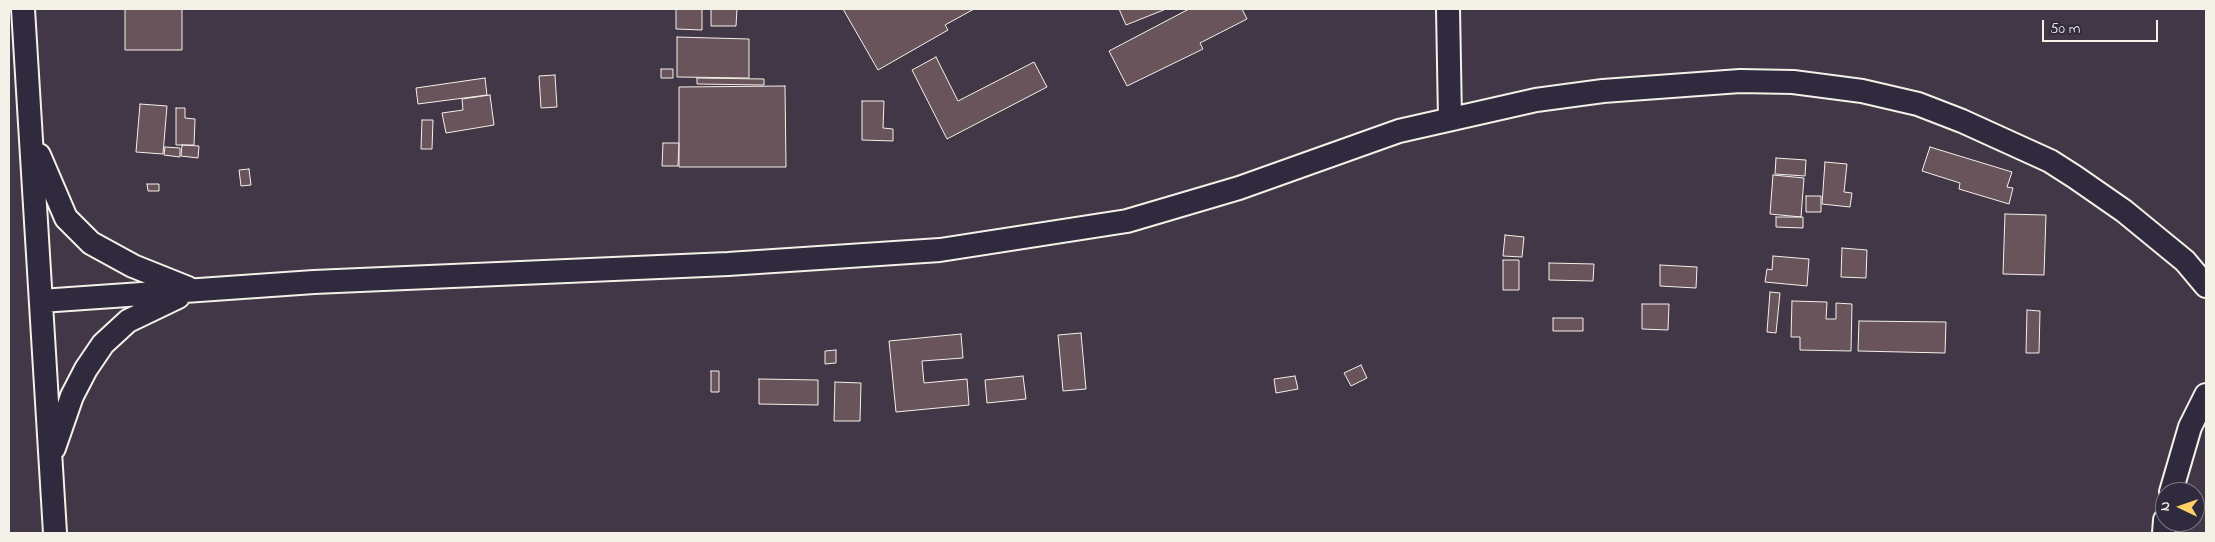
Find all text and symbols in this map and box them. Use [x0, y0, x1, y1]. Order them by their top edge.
scale bar [2045, 10, 2161, 42]
text: 50 m [2050, 18, 2080, 40]
north arrow [2155, 482, 2205, 532]
text: N [2155, 501, 2176, 512]

